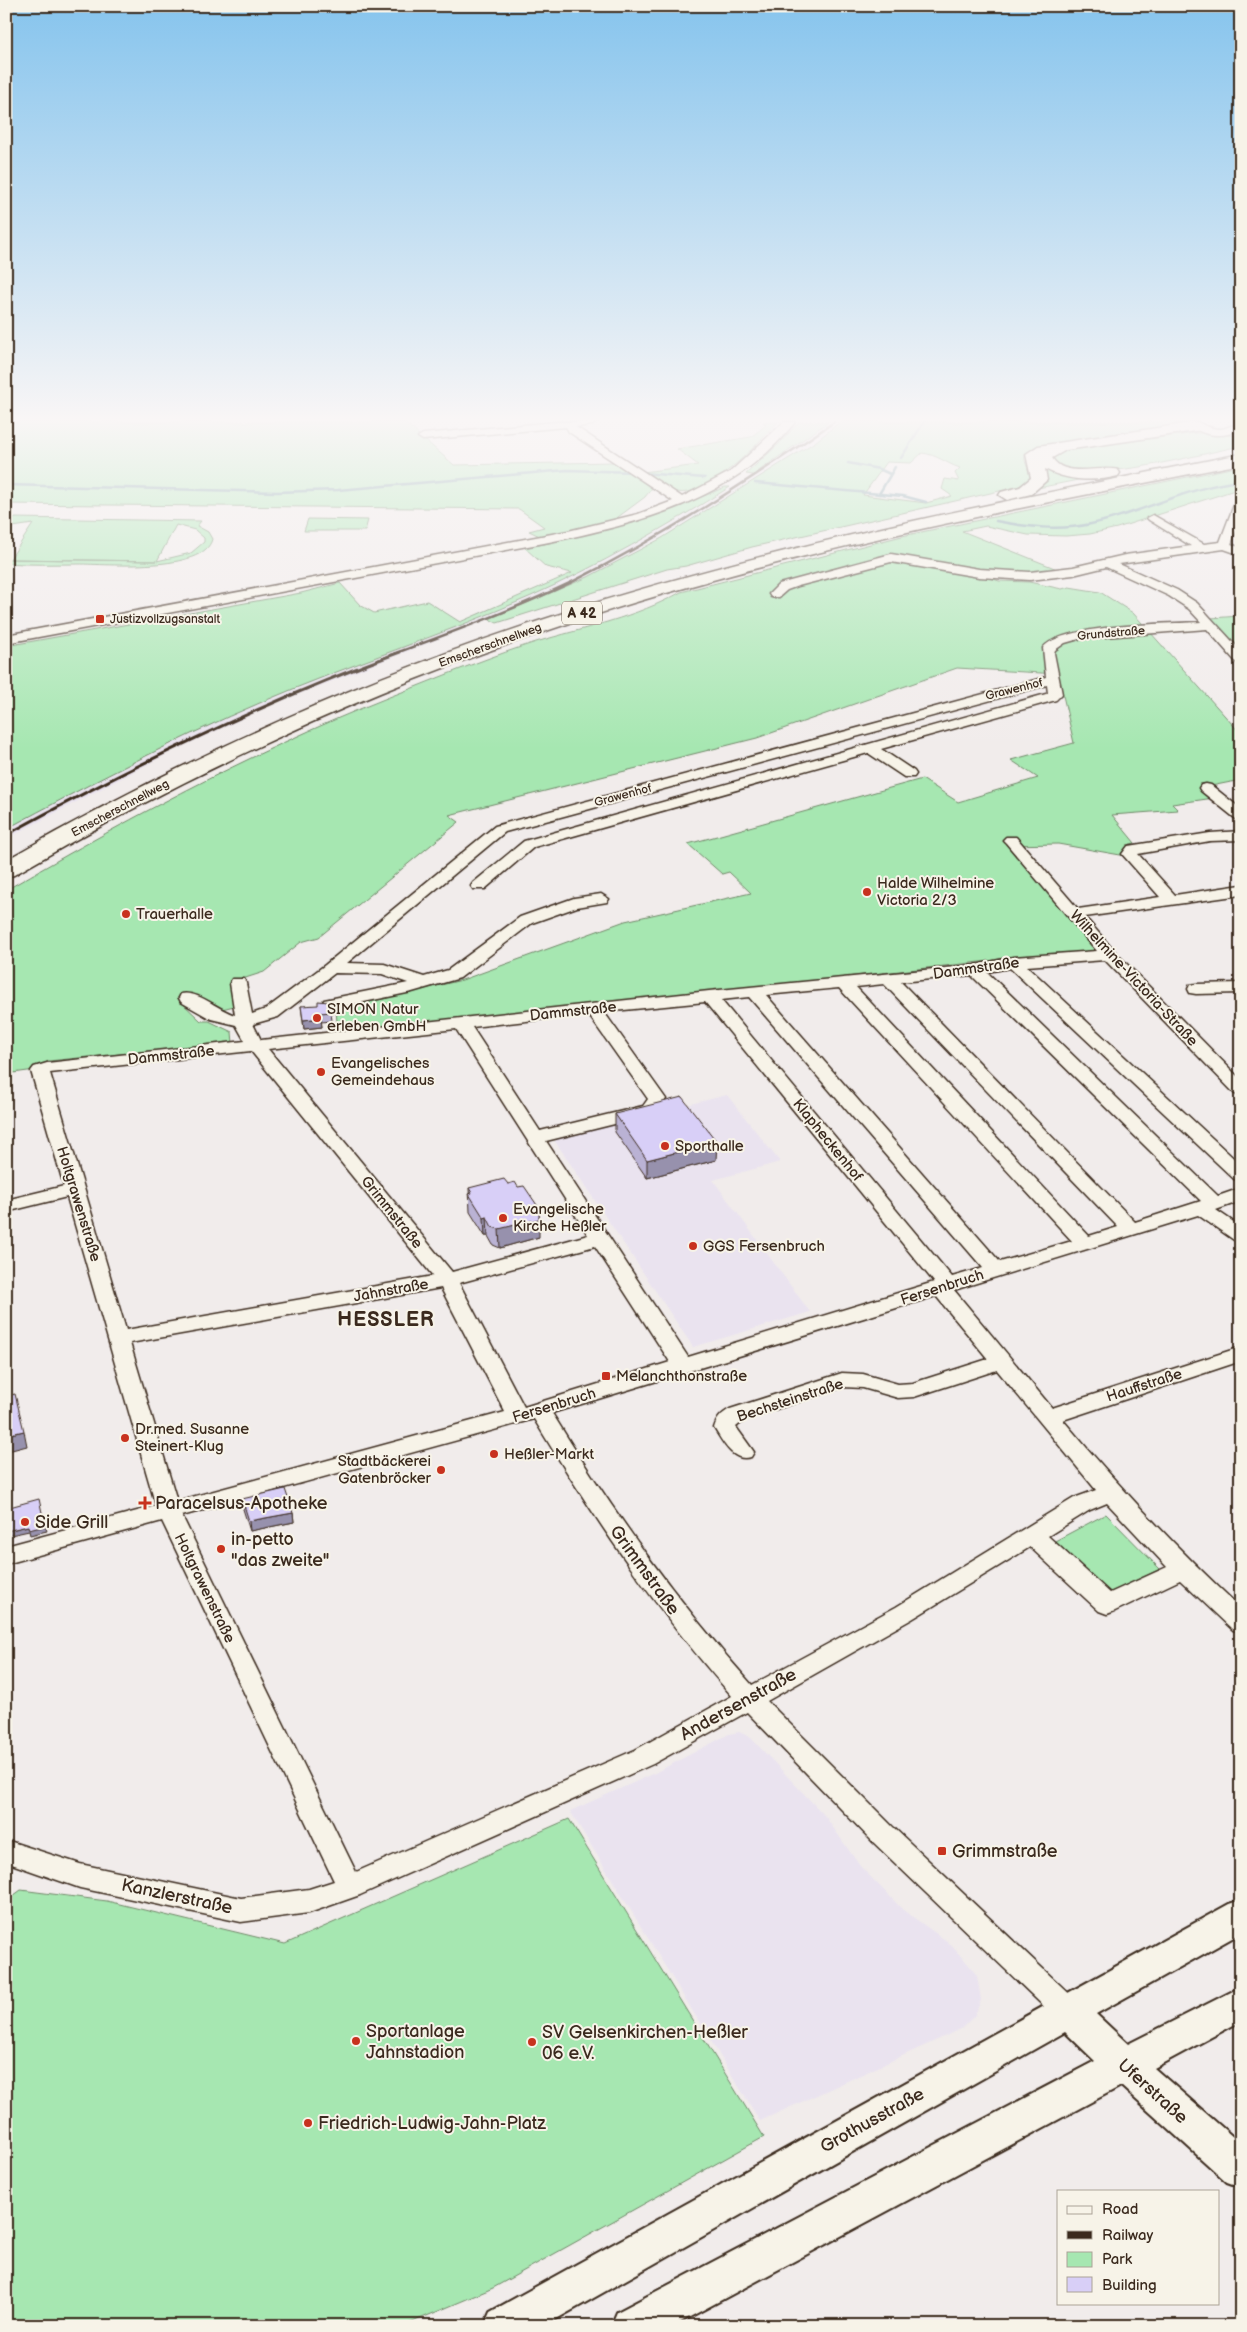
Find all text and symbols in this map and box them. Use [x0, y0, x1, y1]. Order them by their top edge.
road number: A 42 [562, 602, 602, 624]
place label: Justizvollzugsanstalt [110, 612, 220, 627]
marker: Justizvollzugsanstalt [94, 613, 106, 625]
street label: Emscherschnellweg [437, 620, 544, 671]
street label: Grundstraße [1077, 623, 1146, 644]
street label: Grawenhof [984, 675, 1045, 704]
street label: Emscherschnellweg [69, 776, 172, 841]
street label: Grawenhof [593, 781, 654, 810]
place label: Halde Wilhelmine Victoria 2/3 [877, 874, 994, 910]
marker: Halde Wilhelmine Victoria 2/3 [861, 886, 873, 898]
place label: Trauerhalle [136, 905, 213, 924]
street label: Wilhelmine-Victoria-Straße [1066, 906, 1202, 1050]
marker: Trauerhalle [120, 908, 132, 920]
street label: Dammstraße [932, 953, 1021, 984]
street label: Dammstraße [529, 997, 617, 1025]
place label: SIMON Natur erleben GmbH [327, 1000, 427, 1036]
marker: SIMON Natur erleben GmbH [311, 1012, 323, 1024]
street label: Dammstraße [127, 1041, 215, 1069]
place label: Evangelisches Gemeindehaus [331, 1054, 435, 1090]
marker: Evangelisches Gemeindehaus [315, 1066, 327, 1078]
street label: Klapheckenhof [788, 1095, 867, 1186]
place label: Sporthalle [675, 1137, 744, 1156]
marker: Sporthalle [659, 1140, 671, 1152]
street label: Holtgrawenstraße [52, 1144, 105, 1264]
street label: Grimmstraße [357, 1172, 427, 1253]
place label: Evangelische Kirche Heßler [513, 1200, 607, 1236]
marker: Evangelische Kirche Heßler [497, 1212, 509, 1224]
place label: GGS Fersenbruch [703, 1237, 825, 1256]
marker: GGS Fersenbruch [687, 1240, 699, 1252]
street label: Fersenbruch [898, 1265, 986, 1310]
street label: Jahnstraße [352, 1275, 430, 1306]
district label: HESSLER [337, 1308, 435, 1332]
street label: Hauffstraße [1104, 1364, 1184, 1407]
place label: Melanchthonstraße [616, 1367, 747, 1386]
marker: Melanchthonstraße [600, 1370, 612, 1382]
street label: Bechsteinstraße [735, 1374, 846, 1427]
street label: Fersenbruch [510, 1384, 598, 1427]
place label: Dr.med. Susanne Steinert-Klug [135, 1420, 249, 1456]
marker: Dr.med. Susanne Steinert-Klug [119, 1432, 131, 1444]
place label: Heßler-Markt [504, 1445, 594, 1464]
marker: Heßler-Markt [488, 1448, 500, 1460]
place label: Stadtbäckerei Gatenbröcker [338, 1452, 432, 1488]
marker: Stadtbäckerei Gatenbröcker [435, 1464, 447, 1476]
place label: Paracelsus-Apotheke [155, 1493, 328, 1514]
marker: Paracelsus-Apotheke [139, 1497, 151, 1509]
place label: Side Grill [35, 1512, 108, 1533]
marker: Side Grill [19, 1516, 31, 1528]
street label: Grimmstraße [605, 1521, 684, 1619]
place label: in-petto "das zweite" [231, 1529, 330, 1571]
street label: Holtgrawenstraße [170, 1530, 239, 1646]
marker: in-petto "das zweite" [215, 1543, 227, 1555]
street label: Andersenstraße [676, 1664, 800, 1745]
place label: Grimmstraße [952, 1841, 1058, 1862]
marker: Grimmstraße [936, 1845, 948, 1857]
street label: Kanzlerstraße [119, 1874, 235, 1919]
place label: Sportanlage Jahnstadion [366, 2021, 465, 2063]
place label: SV Gelsenkirchen-Heßler 06 e.V. [542, 2022, 748, 2064]
marker: Sportanlage Jahnstadion [350, 2035, 362, 2047]
marker: SV Gelsenkirchen-Heßler 06 e.V. [526, 2036, 538, 2048]
street label: Uferstraße [1113, 2055, 1192, 2128]
street label: Grothusstraße [817, 2083, 928, 2158]
place label: Friedrich-Ludwig-Jahn-Platz [318, 2113, 546, 2134]
marker: Friedrich-Ludwig-Jahn-Platz [302, 2117, 314, 2129]
legend [1057, 2190, 1220, 2304]
text: Road [1102, 2200, 1138, 2219]
text: Railway [1102, 2226, 1153, 2245]
text: Park [1102, 2250, 1133, 2269]
text: Building [1102, 2276, 1157, 2295]

